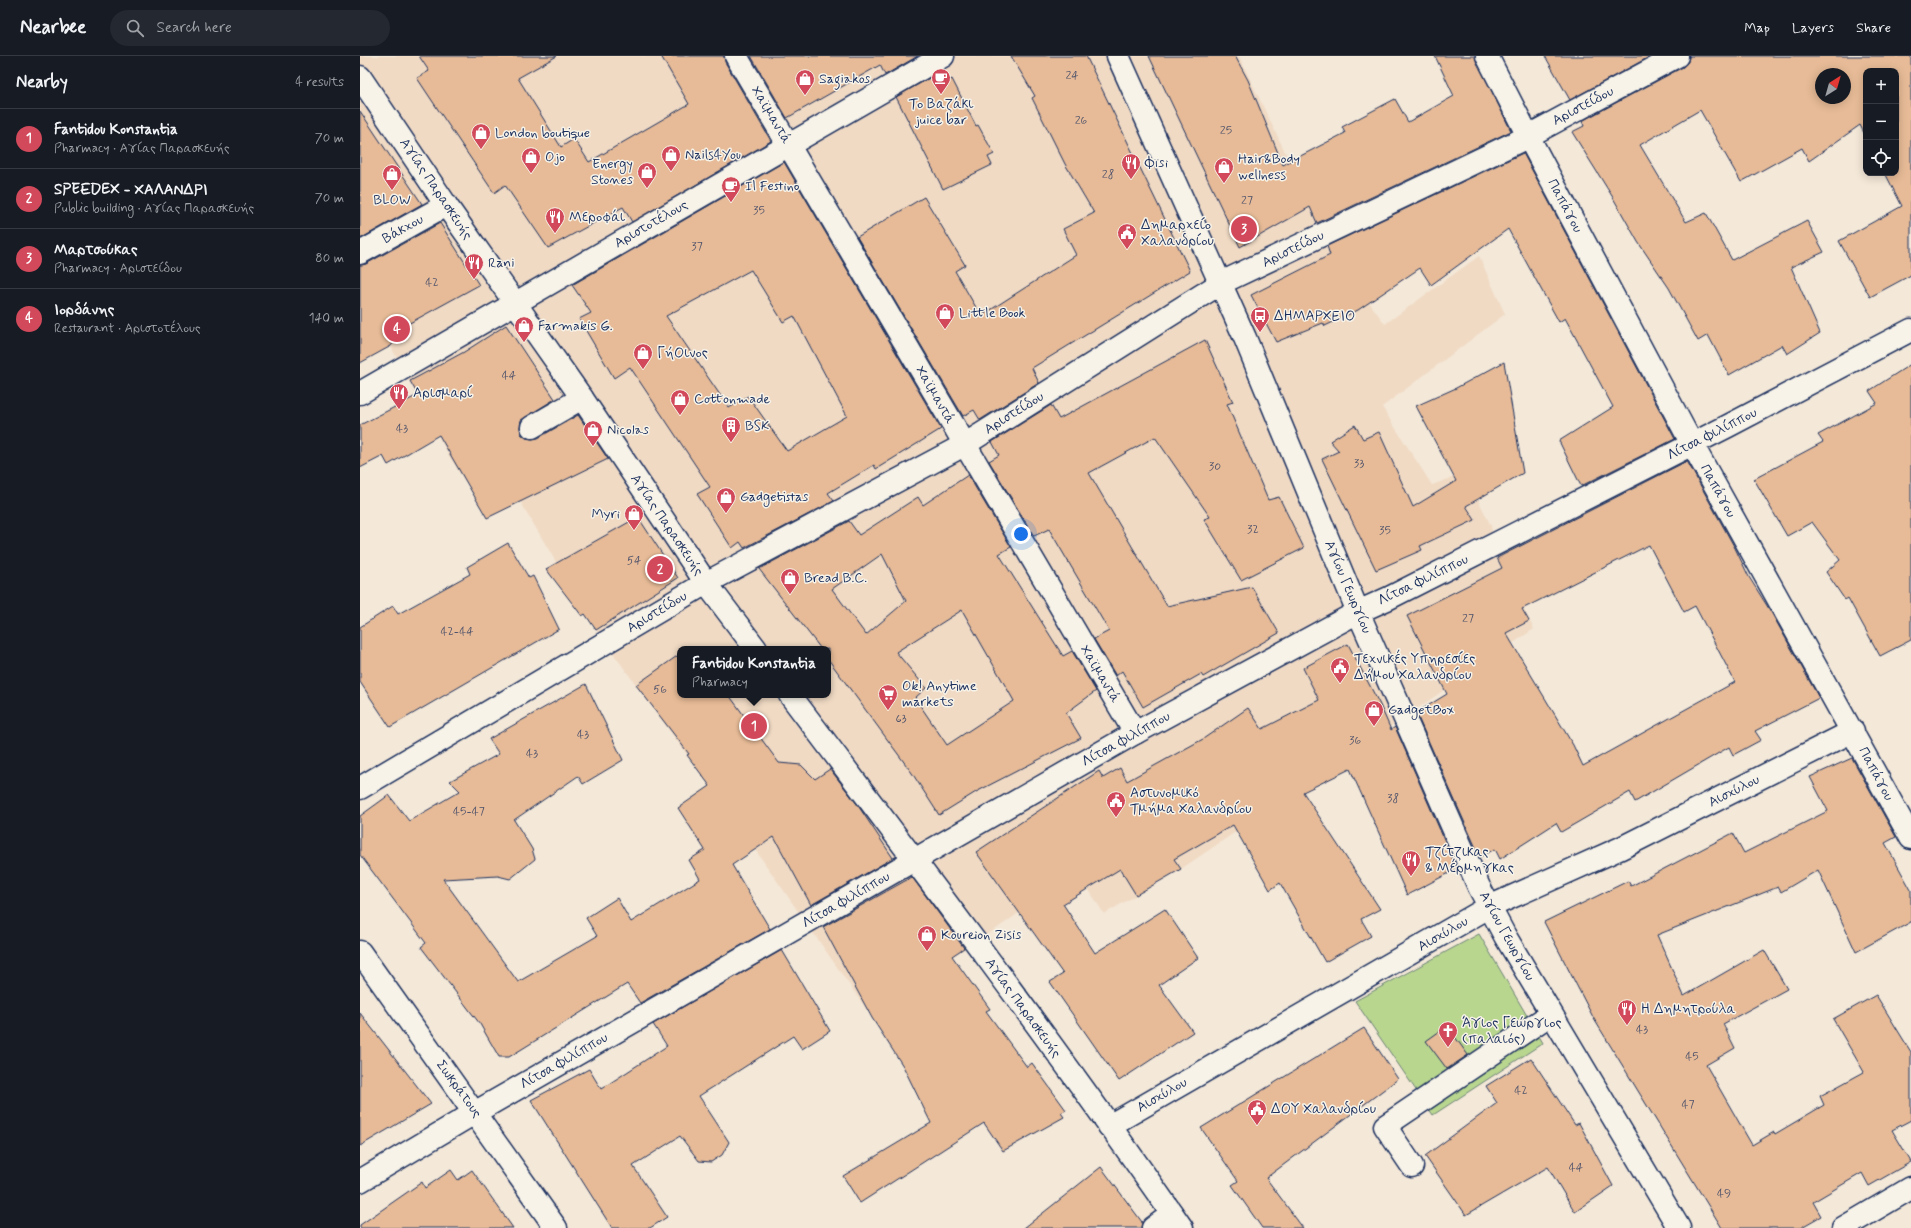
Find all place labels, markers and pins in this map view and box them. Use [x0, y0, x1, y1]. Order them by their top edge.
cafe icon: Το Βαζάκι juice bar [930, 67, 952, 95]
shop icon: Sagiakos [794, 68, 816, 96]
place label: Sagiakos [819, 70, 870, 90]
place label: Το Βαζάκι juice bar [909, 95, 974, 129]
shop icon: London boutique [470, 122, 492, 150]
place label: London boutique [495, 124, 590, 142]
shop icon: Nails4You [660, 144, 682, 172]
shop icon: Ojo [520, 146, 542, 174]
place label: Nails4You [685, 146, 741, 164]
place label: Ojo [545, 148, 565, 166]
place label: Hair&Body wellness [1238, 150, 1300, 184]
restaurant icon: Φïsi [1120, 152, 1142, 180]
place label: Φïsi [1144, 154, 1168, 172]
place label: Energy Stones [591, 155, 633, 189]
shop icon: Hair&Body wellness [1213, 156, 1235, 184]
shop icon: Energy Stones [636, 161, 658, 189]
shop icon: BLOW [381, 163, 403, 191]
cafe icon: Il Festino [720, 175, 742, 203]
place label: Il Festino [745, 177, 800, 195]
place label: BLOW [373, 191, 411, 209]
restaurant icon: Μεροφάι [544, 206, 566, 234]
place label: Μεροφάι [569, 208, 626, 226]
pin: 3 [1231, 214, 1257, 244]
place label: Δημαρχείο Χαλανδρίου [1141, 216, 1214, 250]
public building icon: Δημαρχείο Χαλανδρίου [1116, 222, 1138, 250]
restaurant icon: Rani [463, 252, 485, 280]
place label: Rani [488, 254, 515, 272]
shop icon: Little Book [934, 302, 956, 330]
place label: Little Book [959, 304, 1026, 322]
bus stop icon: ΔΗΜΑΡΧΕΙΟ [1249, 305, 1271, 333]
place label: ΔΗΜΑΡΧΕΙΟ [1274, 307, 1355, 325]
pin: 4 [384, 314, 410, 344]
shop icon: Farmakis G. [513, 315, 535, 343]
place label: Farmakis G. [538, 317, 613, 335]
shop icon: ΓήΟινος [632, 342, 654, 370]
place label: ΓήΟινος [657, 344, 708, 362]
restaurant icon: Αρισμαρί [388, 382, 410, 410]
place label: Αρισμαρί [413, 384, 473, 402]
shop icon: Cottonmade [669, 388, 691, 416]
place label: Cottonmade [694, 390, 770, 408]
building icon: BSK [720, 415, 742, 443]
place label: BSK [745, 417, 769, 435]
shop icon: Nicolas [582, 419, 604, 447]
place label: Nicolas [607, 421, 649, 439]
shop icon: Gadgetistas [715, 486, 737, 514]
place label: Gadgetistas [740, 488, 808, 507]
shop icon: Myri [623, 503, 645, 531]
place label: Myri [591, 505, 620, 523]
pin: 2 [647, 554, 673, 584]
shop icon: Bread B.C. [779, 567, 801, 595]
place label: Bread B.C. [804, 569, 867, 587]
place label: Τεχνικές Υπηρεσίες Δήμου Χαλανδρίου [1354, 649, 1475, 684]
public building icon: Τεχνικές Υπηρεσίες Δήμου Χαλανδρίου [1329, 656, 1351, 684]
place label: Ok! Anytime markets [902, 677, 977, 711]
supermarket icon: Ok! Anytime markets [877, 683, 899, 711]
shop icon: GadgetBox [1363, 699, 1385, 727]
place label: GadgetBox [1388, 701, 1454, 720]
pin: 1 [741, 711, 767, 741]
place label: Αστυνομικό Τμήμα Χαλανδρίου [1130, 784, 1252, 818]
public building icon: Αστυνομικό Τμήμα Χαλανδρίου [1105, 790, 1127, 818]
place label: Τζίτζικας & Μέρμηγκας [1425, 843, 1514, 877]
restaurant icon: Τζίτζικας & Μέρμηγκας [1400, 849, 1422, 877]
shop icon: Koureion Zisis [916, 924, 938, 952]
place label: Koureion Zisis [941, 926, 1021, 944]
restaurant icon: Η Δημητρούλα [1616, 998, 1638, 1026]
place label: Η Δημητρούλα [1641, 1000, 1735, 1018]
place label: Άγιος Γεώργιος (παλαιός) [1462, 1014, 1562, 1048]
church icon: Άγιος Γεώργιος (παλαιός) [1437, 1020, 1459, 1048]
public building icon: ΔΟΥ Χαλανδρίου [1246, 1098, 1268, 1126]
place label: ΔΟΥ Χαλανδρίου [1271, 1100, 1376, 1118]

